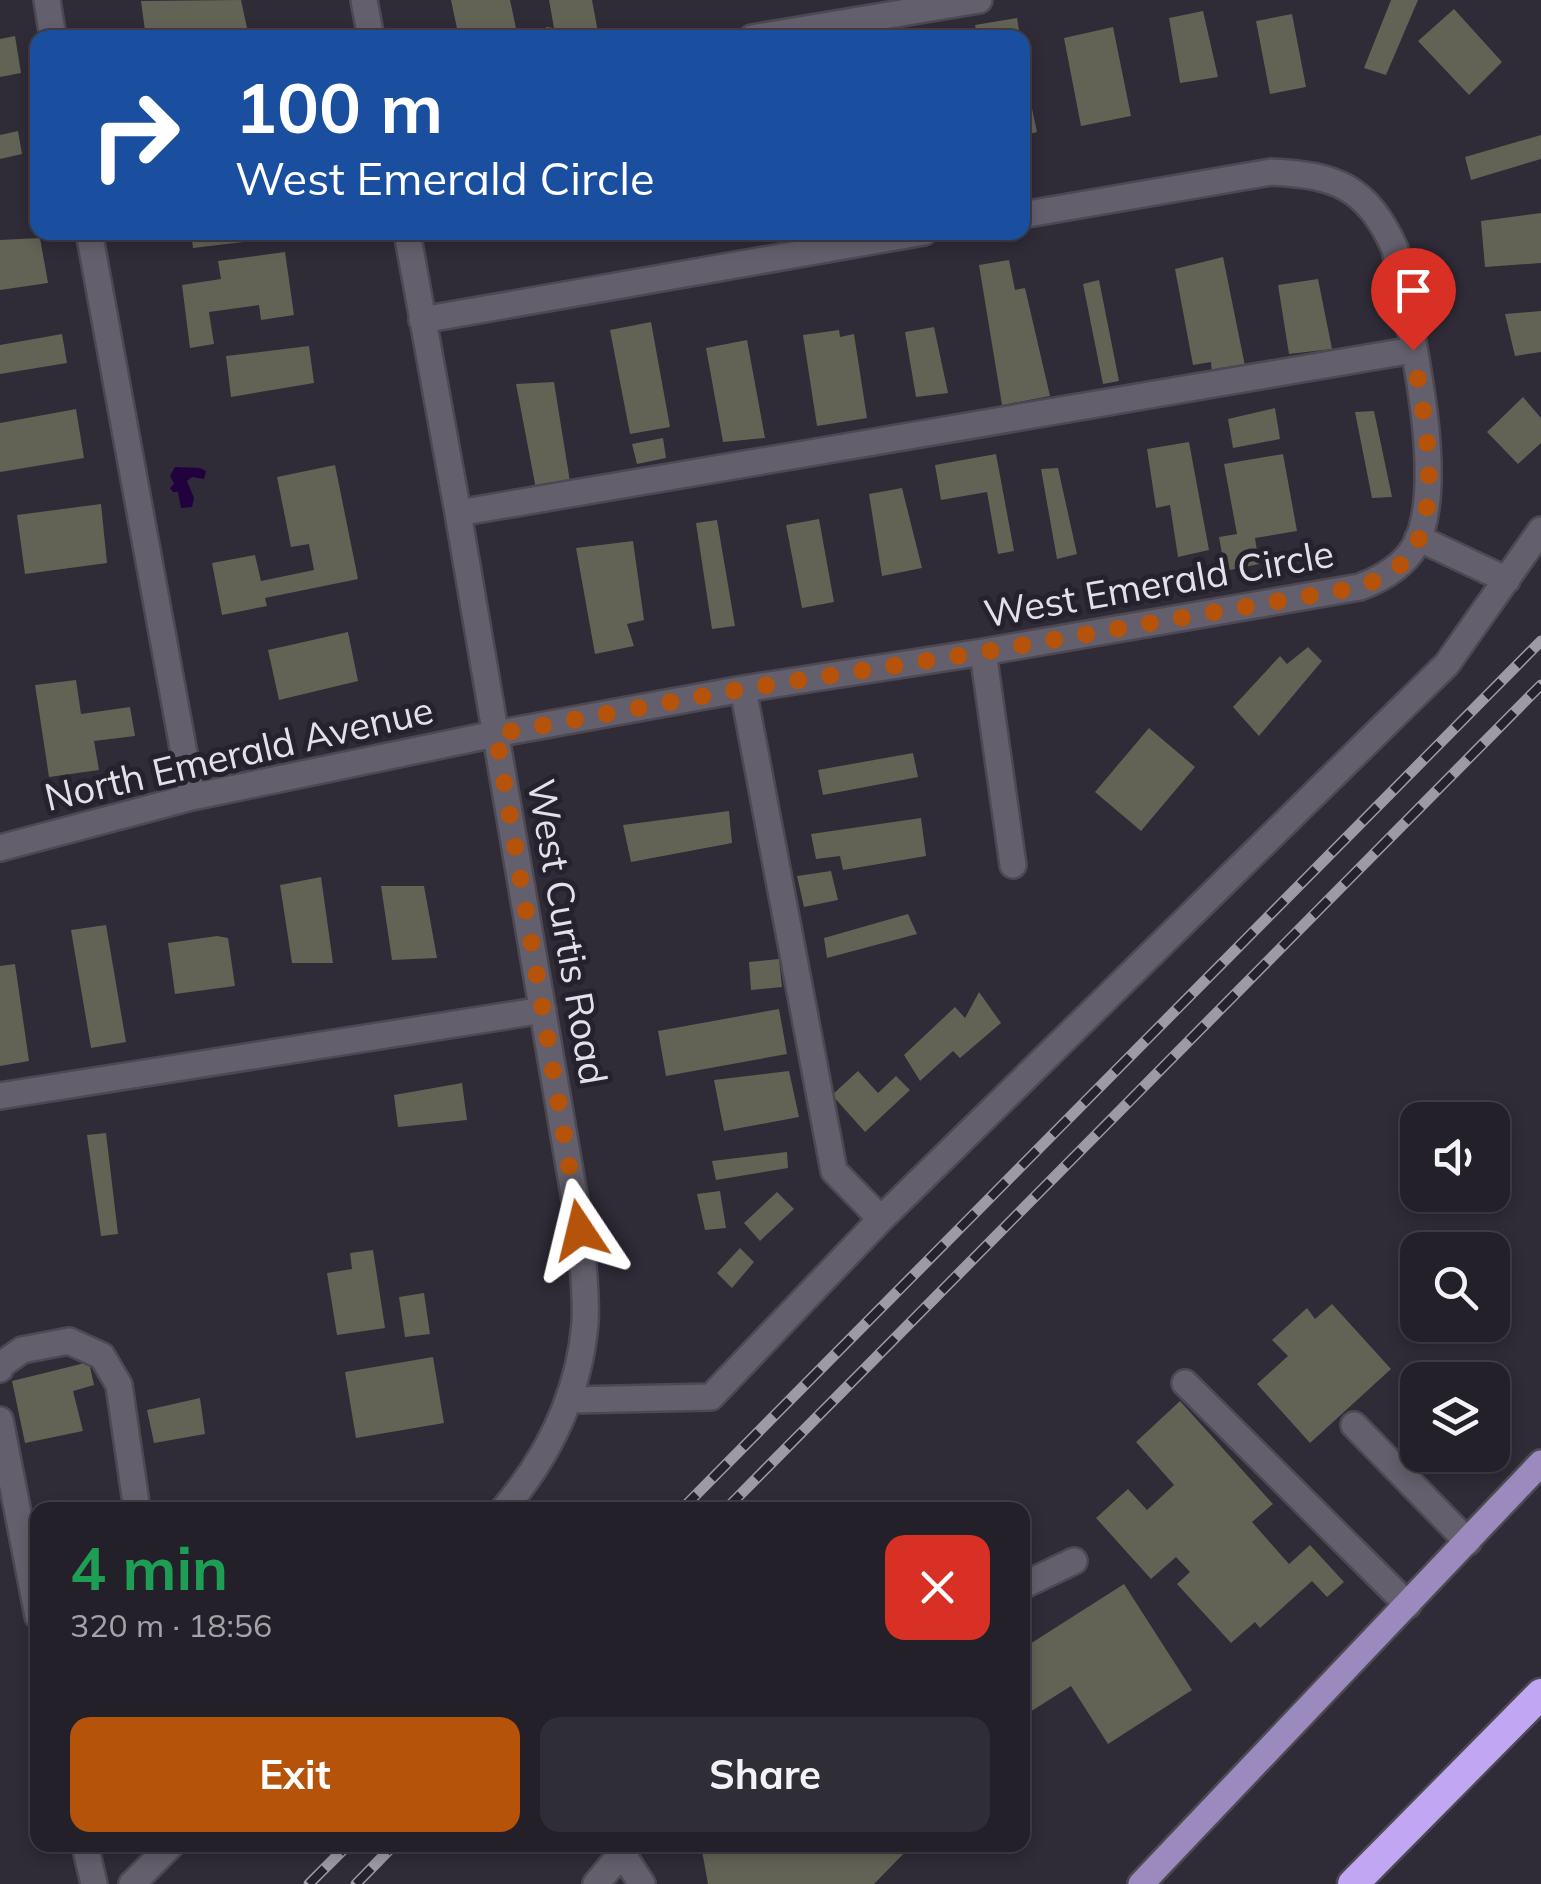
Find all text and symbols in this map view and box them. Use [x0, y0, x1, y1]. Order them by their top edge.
text: 100 m [235, 63, 443, 151]
icon: right [70, 70, 200, 200]
text: West Emerald Circle [235, 150, 654, 206]
pin [1371, 248, 1456, 351]
icon: arrive [1386, 263, 1441, 318]
street label: West Emerald Circle [980, 529, 1337, 637]
street label: North Emerald Avenue [40, 685, 438, 821]
street label: West Curtis Road [518, 775, 618, 1088]
map controls [1400, 1102, 1510, 1472]
button: sound [1400, 1102, 1510, 1212]
position arrow [528, 1178, 632, 1282]
button: search [1400, 1232, 1510, 1342]
button: layers [1400, 1362, 1510, 1472]
text: 4 min [70, 1530, 228, 1605]
button: close [885, 1535, 990, 1640]
text: 320 m · 18:56 [70, 1605, 272, 1645]
button: Exit [70, 1717, 520, 1832]
button: Share [540, 1717, 990, 1832]

